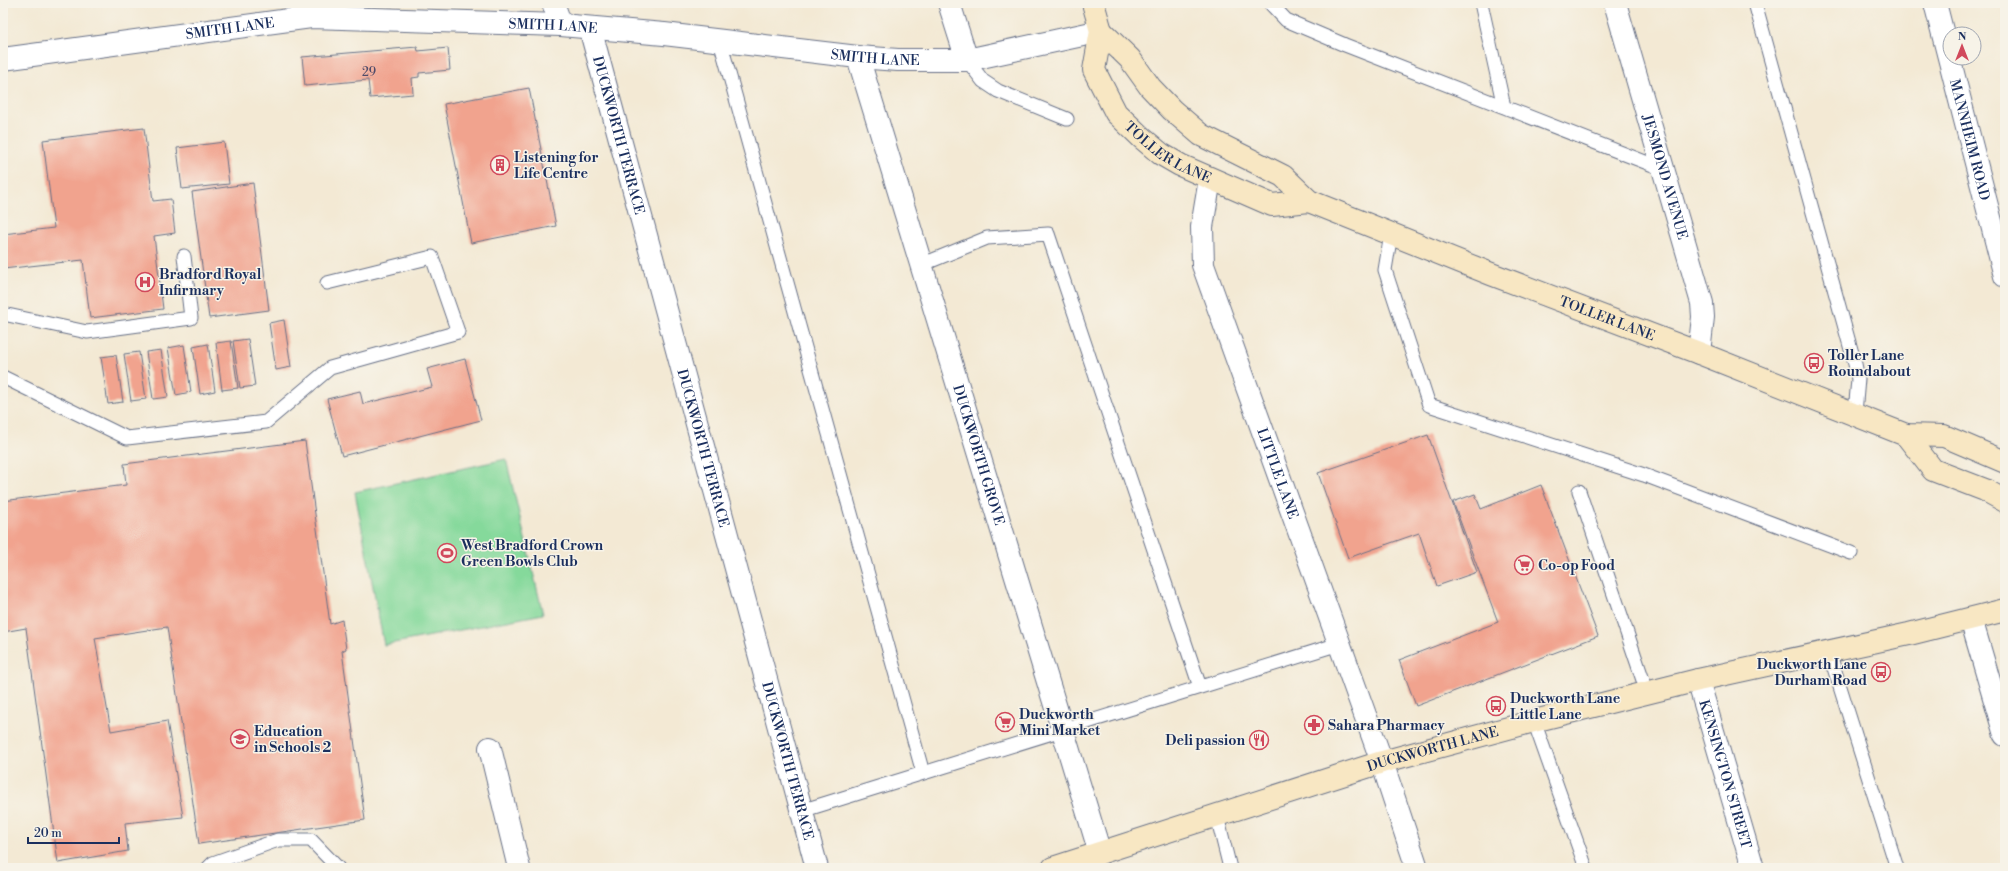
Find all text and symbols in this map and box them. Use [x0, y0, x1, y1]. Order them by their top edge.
street label: SMITH LANE [185, 14, 275, 44]
street label: SMITH LANE [508, 15, 598, 38]
north arrow [1942, 26, 1982, 66]
text: N [1958, 30, 1967, 44]
street label: SMITH LANE [830, 46, 920, 70]
street label: DUCKWORTH TERRACE [588, 54, 648, 217]
house number: 29 [362, 65, 376, 80]
street label: MANNHEIM ROAD [1945, 77, 1993, 203]
street label: JESMOND AVENUE [1637, 111, 1691, 242]
street label: TOLLER LANE [1120, 118, 1214, 188]
place label: Listening for Life Centre [514, 149, 599, 183]
building icon: Listening for Life Centre [489, 154, 511, 176]
place label: Bradford Royal Infirmary [159, 266, 262, 300]
hospital icon: Bradford Royal Infirmary [134, 271, 156, 293]
street label: TOLLER LANE [1556, 293, 1657, 345]
place label: Toller Lane Roundabout [1828, 347, 1912, 381]
bus stop icon: Toller Lane Roundabout [1803, 352, 1825, 374]
street label: DUCKWORTH TERRACE [673, 367, 733, 529]
street label: DUCKWORTH GROVE [948, 383, 1008, 528]
street label: LITTLE LANE [1252, 425, 1302, 522]
place label: West Bradford Crown Green Bowls Club [460, 537, 604, 571]
sports icon: West Bradford Crown Green Bowls Club [436, 542, 458, 564]
supermarket icon: Co-op Food [1513, 554, 1535, 576]
place label: Co-op Food [1538, 557, 1615, 575]
place label: Duckworth Lane Durham Road [1757, 656, 1867, 690]
bus stop icon: Duckworth Lane Durham Road [1870, 661, 1892, 683]
street label: DUCKWORTH TERRACE [757, 680, 817, 842]
place label: Duckworth Lane Little Lane [1510, 690, 1621, 724]
bus stop icon: Duckworth Lane Little Lane [1485, 695, 1507, 717]
street label: KENSINGTON STREET [1694, 698, 1755, 851]
place label: Duckworth Mini Market [1019, 706, 1101, 740]
supermarket icon: Duckworth Mini Market [994, 711, 1016, 733]
pharmacy icon: Sahara Pharmacy [1303, 714, 1325, 736]
place label: Sahara Pharmacy [1328, 717, 1446, 735]
place label: Education in Schools 2 [254, 723, 331, 757]
street label: DUCKWORTH LANE [1365, 723, 1501, 776]
school or university icon: Education in Schools 2 [229, 728, 251, 750]
restaurant icon: Deli passion [1248, 729, 1270, 751]
place label: Deli passion [1165, 732, 1245, 750]
scale bar [28, 819, 119, 845]
text: 20 m [34, 826, 62, 841]

